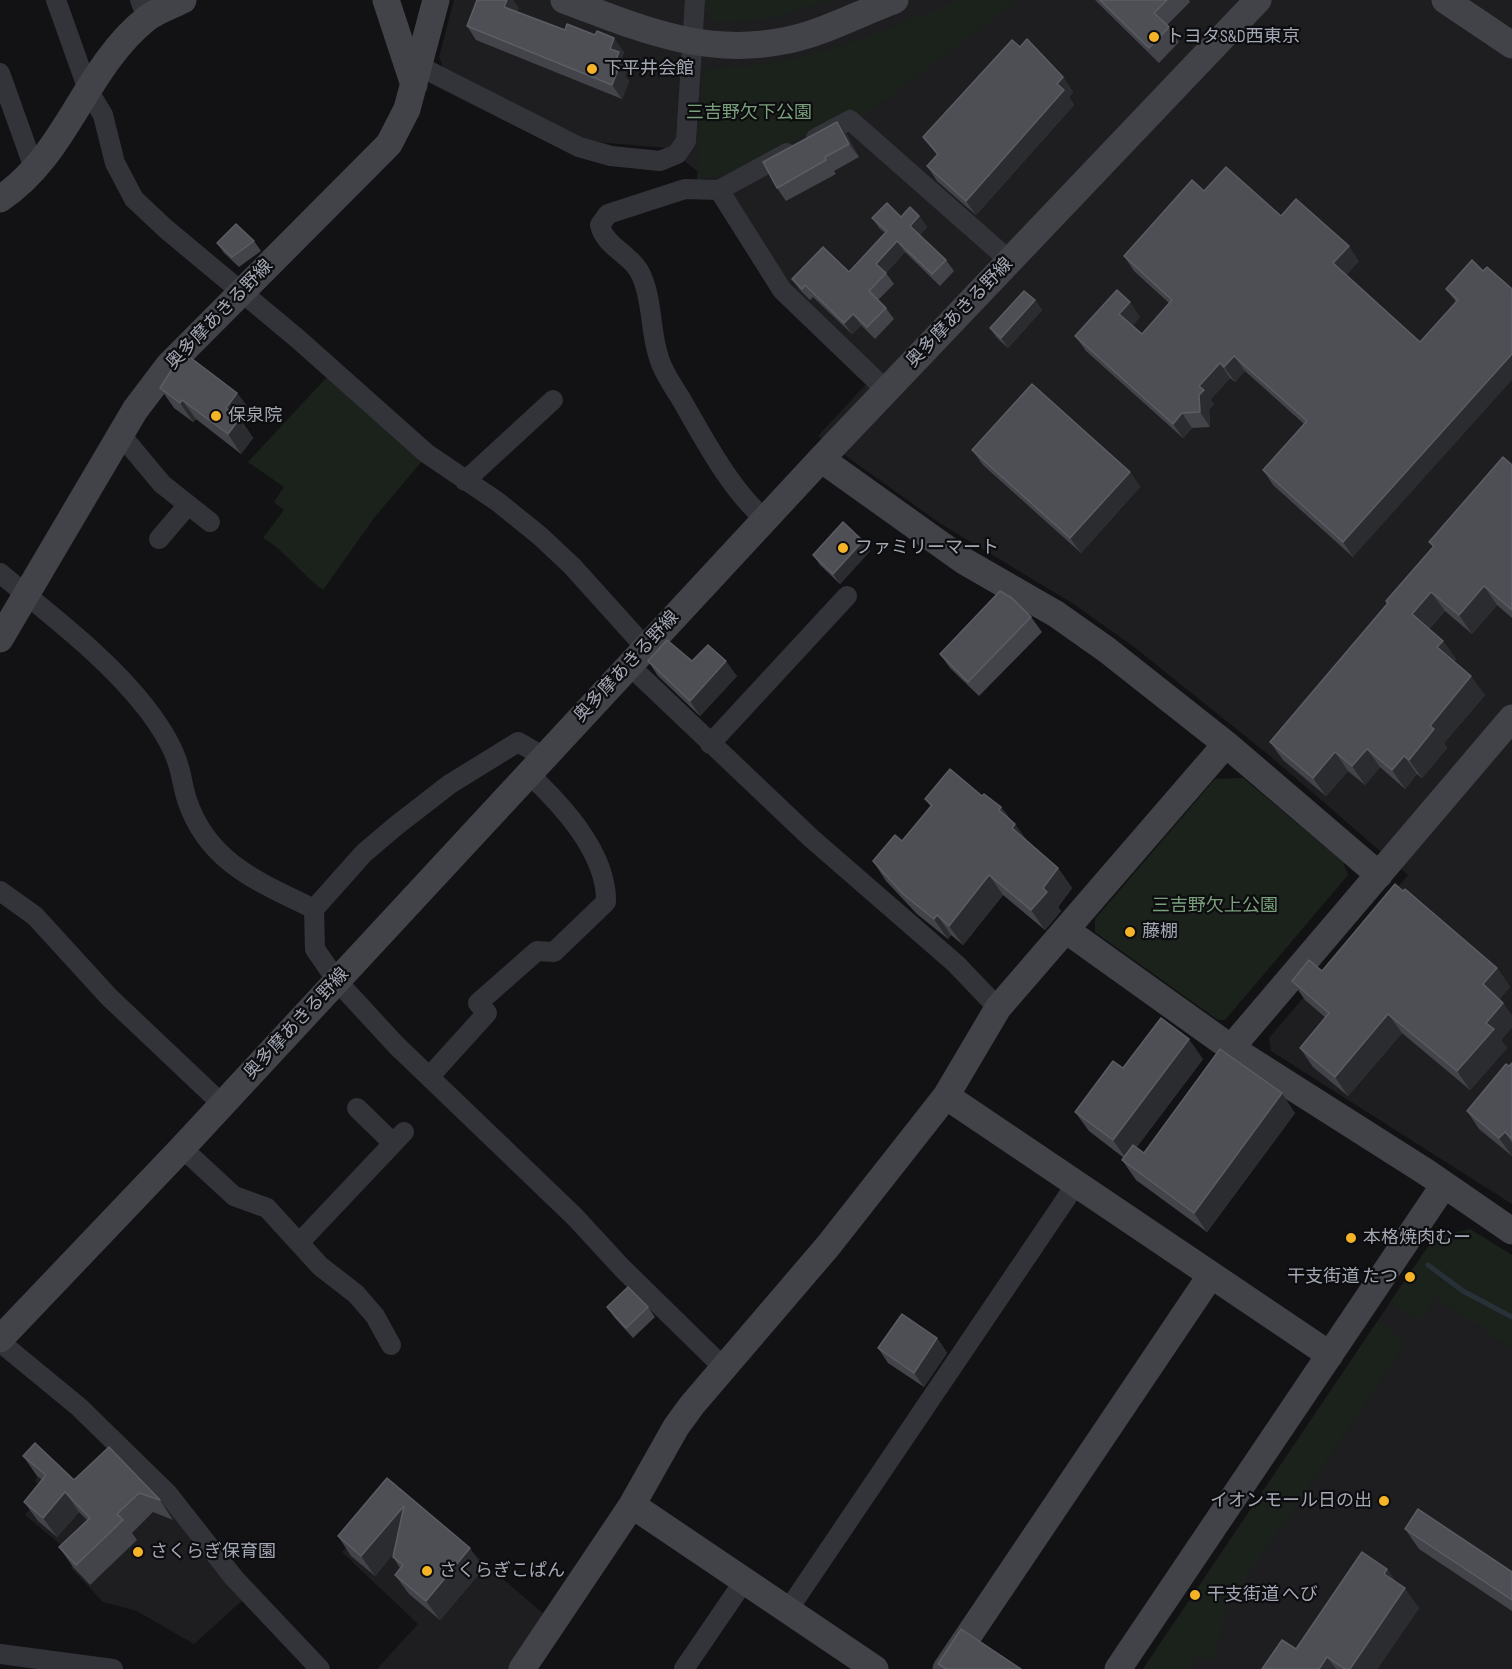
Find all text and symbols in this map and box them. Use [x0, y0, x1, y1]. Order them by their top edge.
place label: トヨタS&D西東京 [1166, 26, 1300, 48]
marker: トヨタS&D西東京 [1147, 30, 1161, 44]
place label: 下平井会館 [604, 58, 694, 80]
marker: 下平井会館 [585, 62, 599, 76]
park label: 三吉野欠下公園 [686, 102, 812, 124]
street label: 奥多摩あきる野線 [902, 254, 1018, 372]
street label: 奥多摩あきる野線 [162, 256, 278, 374]
place label: 保泉院 [228, 405, 282, 427]
marker: 保泉院 [209, 409, 223, 423]
place label: ファミリーマート [855, 537, 999, 559]
marker: ファミリーマート [836, 541, 850, 555]
street label: 奥多摩あきる野線 [570, 607, 684, 727]
park label: 三吉野欠上公園 [1152, 895, 1278, 917]
place label: 藤棚 [1142, 921, 1178, 943]
marker: 藤棚 [1123, 925, 1137, 939]
street label: 奥多摩あきる野線 [240, 964, 354, 1084]
place label: 本格焼肉むー [1363, 1227, 1471, 1249]
marker: 本格焼肉むー [1344, 1231, 1358, 1245]
place label: 干支街道 たつ [1287, 1266, 1398, 1288]
marker: 干支街道 たつ [1403, 1270, 1417, 1284]
place label: イオンモール日の出 [1210, 1490, 1372, 1512]
marker: イオンモール日の出 [1377, 1494, 1391, 1508]
place label: さくらぎ保育園 [150, 1541, 276, 1563]
marker: さくらぎ保育園 [131, 1545, 145, 1559]
place label: さくらぎこぱん [439, 1560, 565, 1582]
marker: さくらぎこぱん [420, 1564, 434, 1578]
place label: 干支街道 へび [1207, 1584, 1318, 1606]
marker: 干支街道 へび [1188, 1588, 1202, 1602]

